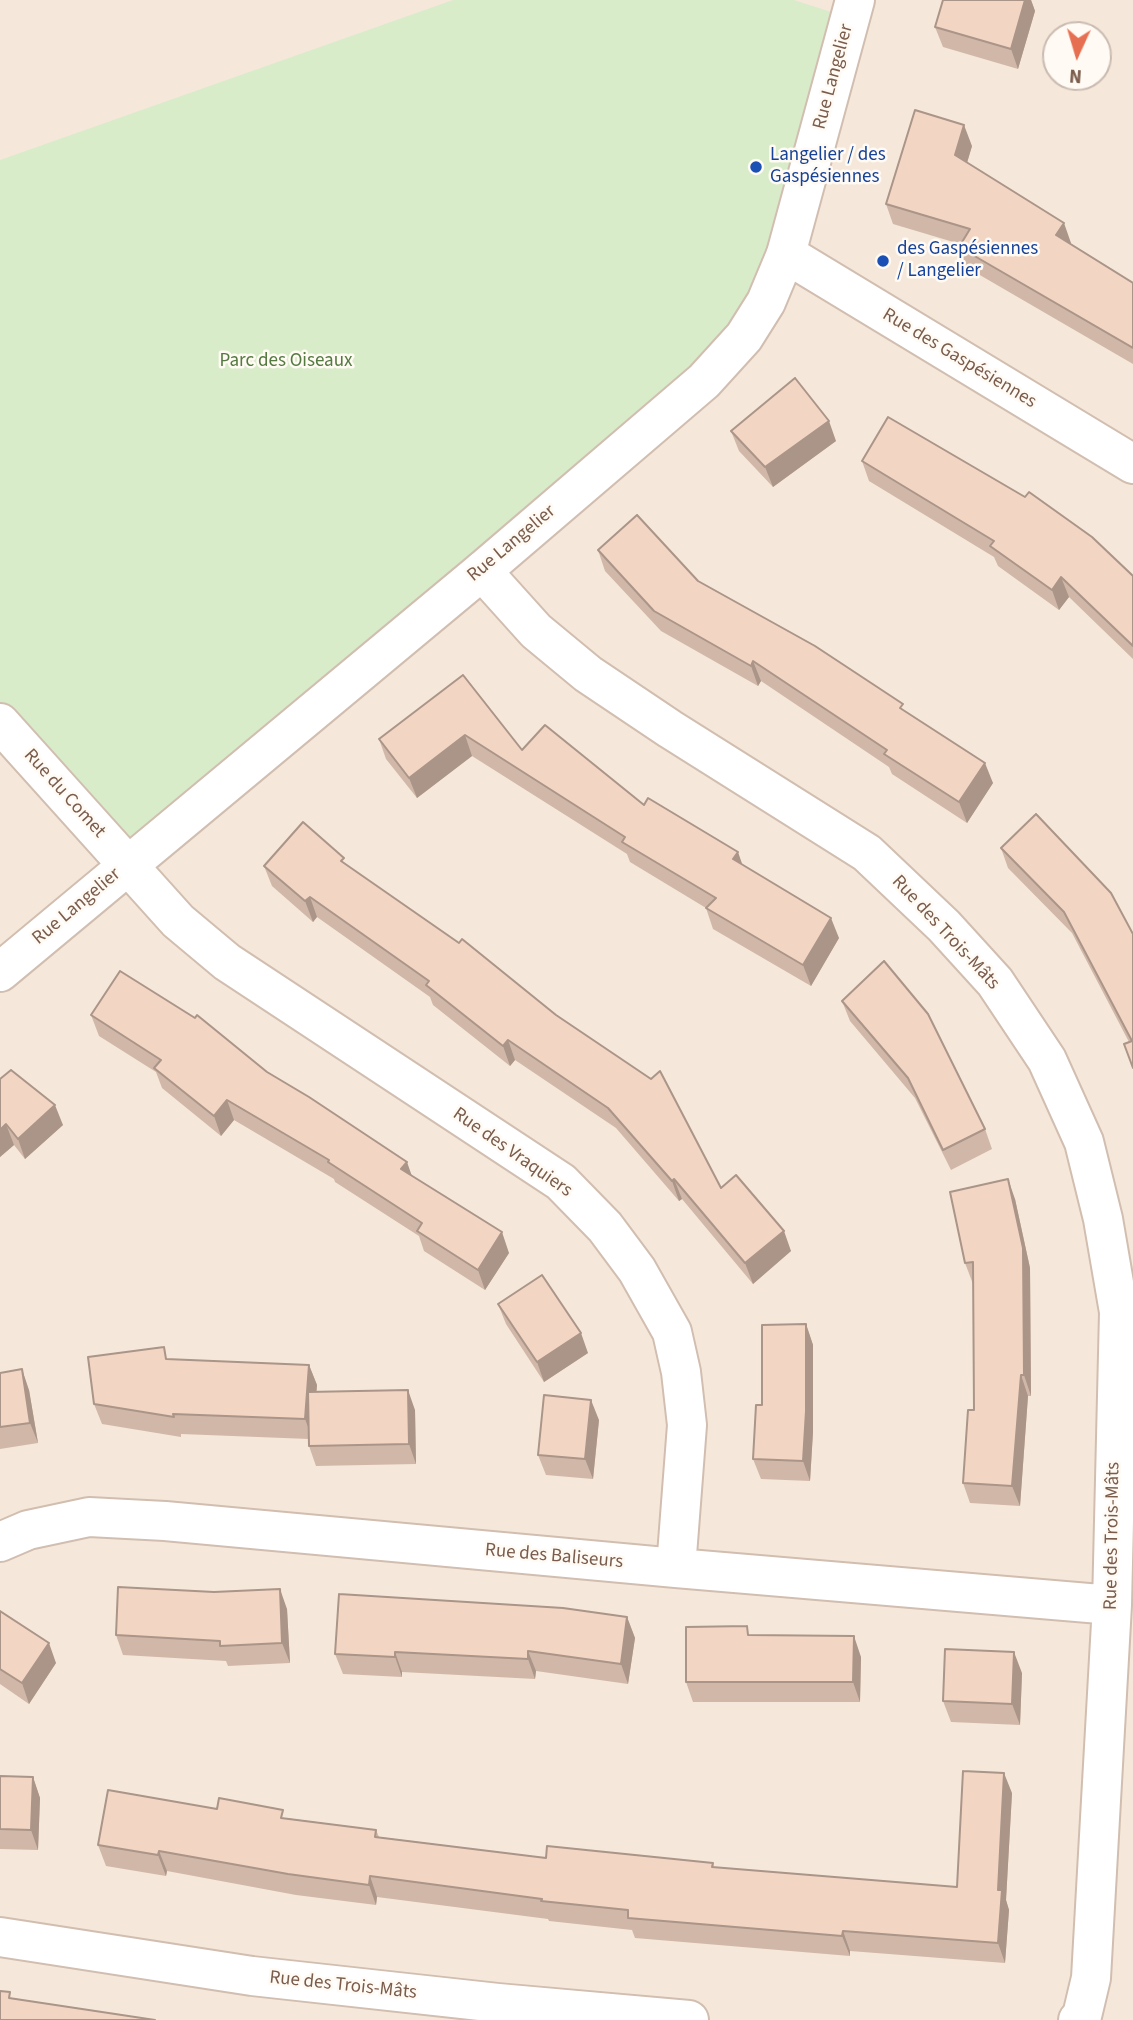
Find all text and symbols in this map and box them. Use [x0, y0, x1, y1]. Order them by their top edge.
north arrow [1042, 21, 1112, 91]
street label: Rue Langelier [809, 22, 859, 132]
text: N [1068, 62, 1083, 89]
place label: Langelier / des Gaspésiennes [770, 145, 886, 189]
marker: Langelier / des Gaspésiennes [748, 159, 764, 175]
place label: des Gaspésiennes / Langelier [897, 239, 1038, 283]
marker: des Gaspésiennes / Langelier [875, 253, 891, 269]
street label: Rue des Gaspésiennes [878, 304, 1040, 414]
park label: Parc des Oiseaux [220, 351, 352, 373]
street label: Rue Langelier [463, 501, 561, 587]
street label: Rue du Comet [18, 745, 110, 843]
street label: Rue Langelier [28, 864, 126, 950]
street label: Rue des Trois-Mâts [886, 871, 1004, 995]
street label: Rue des Vraquiers [448, 1103, 576, 1203]
street label: Rue des Trois-Mâts [1100, 1462, 1126, 1610]
street label: Rue des Baliseurs [484, 1540, 624, 1574]
street label: Rue des Trois-Mâts [268, 1967, 418, 2005]

